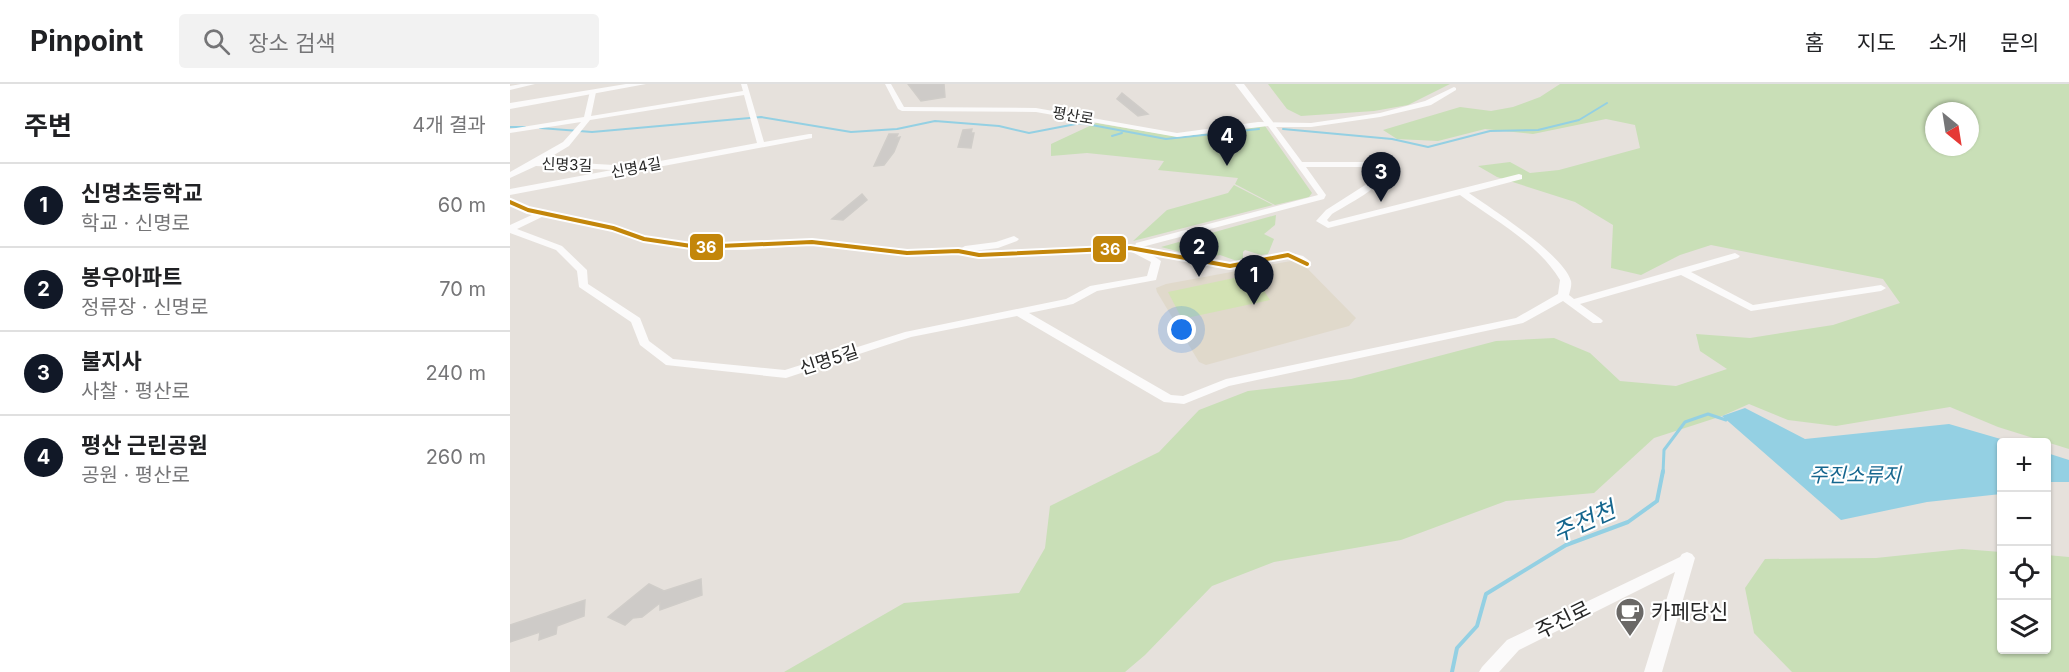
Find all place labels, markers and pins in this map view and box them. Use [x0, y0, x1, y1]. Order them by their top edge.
pin: 4 [1208, 116, 1246, 166]
pin: 3 [1362, 152, 1400, 202]
pin: 2 [1180, 228, 1218, 277]
pin: 1 [1234, 256, 1274, 305]
cafe icon: 카페당신 [1614, 596, 1646, 638]
place label: 카페당신 [1651, 599, 1728, 624]

